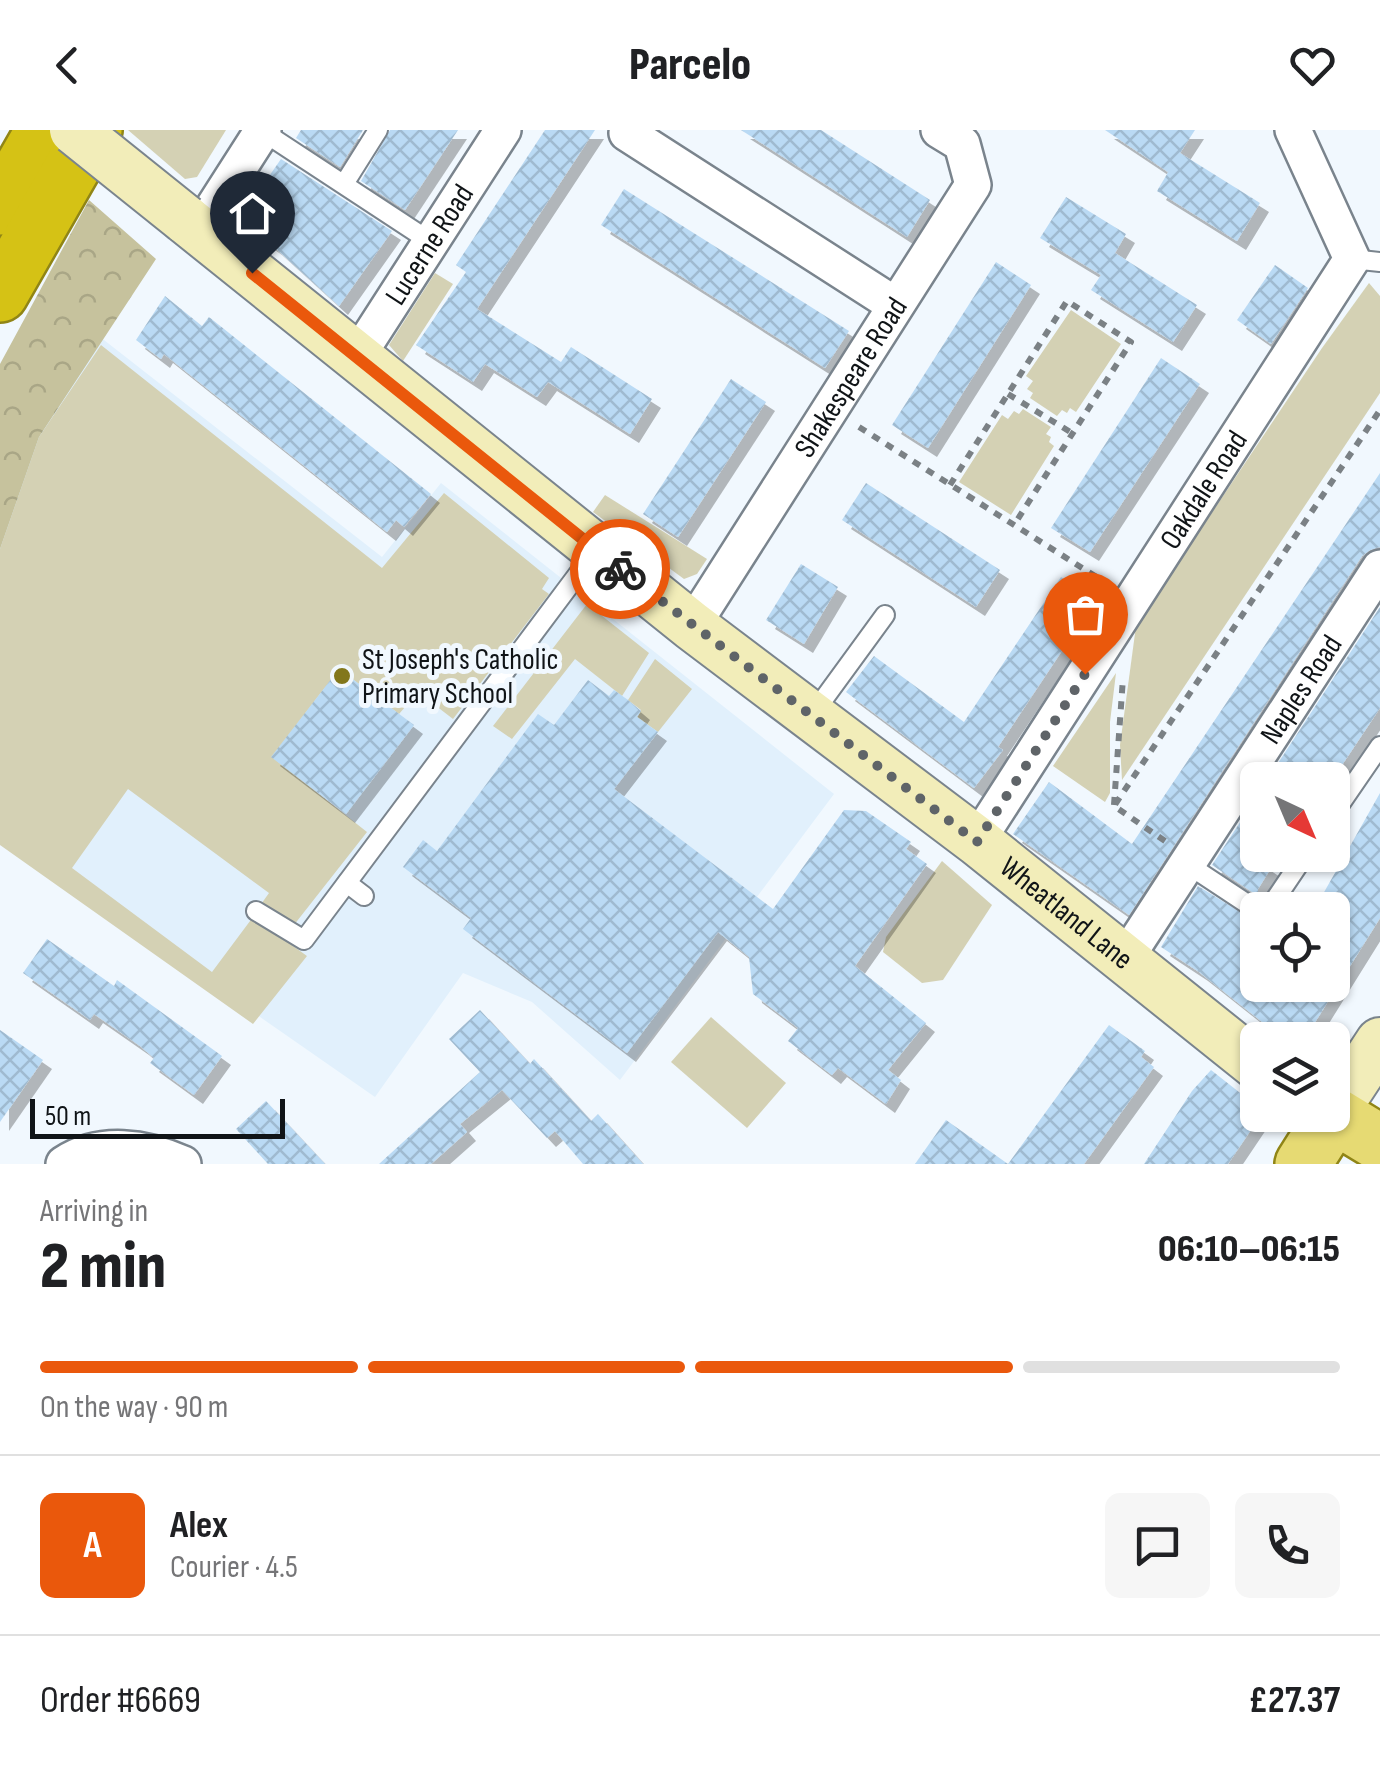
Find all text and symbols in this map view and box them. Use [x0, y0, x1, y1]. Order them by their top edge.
icon: back [40, 38, 95, 93]
text: Parcelo [629, 38, 751, 93]
icon: heart [1285, 38, 1340, 93]
pin [210, 171, 295, 274]
street label: Lucerne Road [378, 178, 482, 312]
icon: home [225, 186, 280, 241]
street label: Shakespeare Road [787, 291, 915, 464]
street label: Oakdale Road [1153, 424, 1256, 556]
courier [570, 519, 670, 619]
icon: bike [593, 542, 648, 597]
pin [1043, 572, 1128, 675]
icon: bag [1058, 587, 1113, 642]
street label: Naples Road [1253, 629, 1350, 751]
place label: St Joseph's Catholic Primary School [362, 642, 558, 712]
marker: St Joseph's Catholic Primary School [331, 665, 353, 687]
north arrow [1240, 762, 1350, 872]
map controls [1240, 762, 1350, 1132]
street label: Wheatland Lane [992, 850, 1140, 978]
button: locate [1240, 892, 1350, 1002]
button: layers [1240, 1022, 1350, 1132]
scale bar [30, 1094, 285, 1138]
text: 50 m [45, 1100, 91, 1133]
text: Arriving in [40, 1192, 148, 1231]
text: 06:10–06:15 [1158, 1227, 1340, 1272]
text: 2 min [40, 1229, 166, 1307]
text: On the way · 90 m [40, 1388, 228, 1427]
button: chat [1105, 1493, 1210, 1598]
button: phone [1235, 1493, 1340, 1598]
text: Alex [170, 1503, 228, 1548]
text: A [83, 1523, 102, 1568]
text: Courier · 4.5 [170, 1548, 298, 1587]
text: Order #6669 [40, 1678, 201, 1723]
text: £27.37 [1249, 1678, 1340, 1723]

